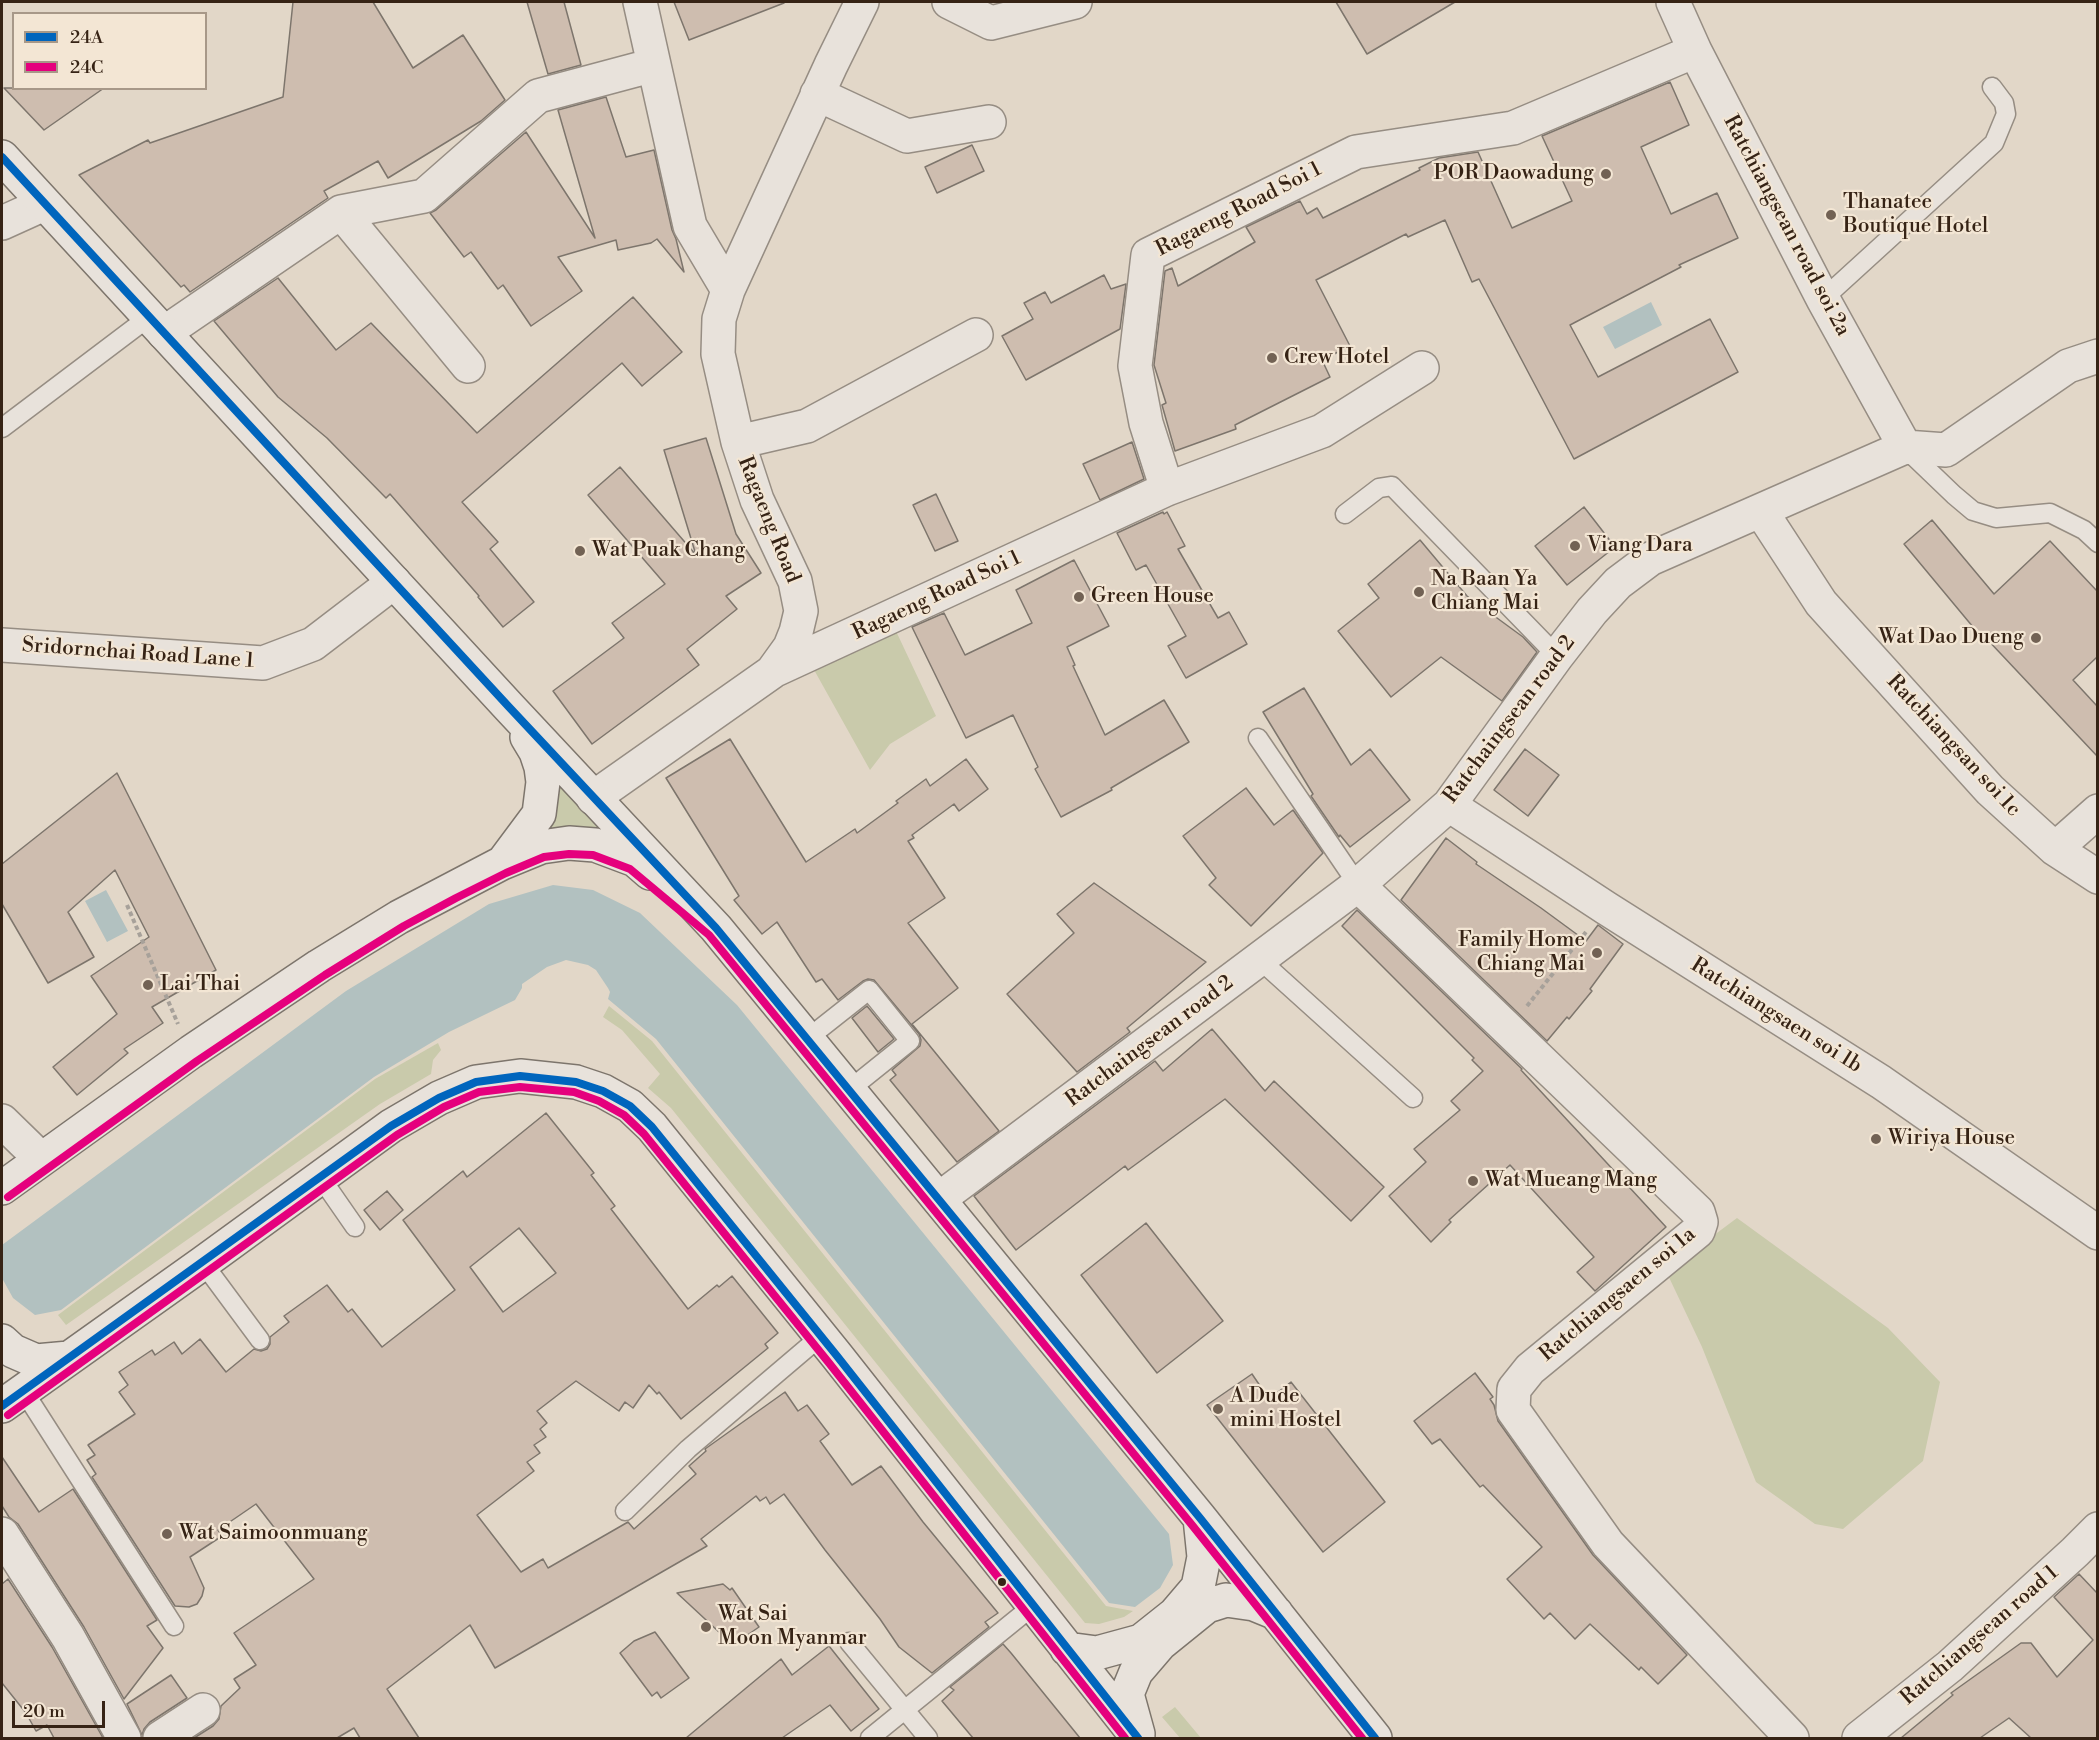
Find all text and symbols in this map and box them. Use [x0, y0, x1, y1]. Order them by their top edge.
legend [12, 12, 207, 90]
text: 24A [70, 26, 103, 49]
text: 24C [70, 56, 103, 79]
street label: Ratchiangsean road soi 2a [1717, 111, 1855, 341]
street label: Ragaeng Road Soi 1 [1152, 157, 1326, 263]
place label: POR Daowadung [1433, 161, 1594, 187]
marker: POR Daowadung [1599, 167, 1613, 181]
place label: Thanatee Boutique Hotel [1843, 190, 1988, 240]
marker: Thanatee Boutique Hotel [1824, 208, 1838, 222]
place label: Crew Hotel [1284, 345, 1389, 371]
marker: Crew Hotel [1265, 351, 1279, 365]
street label: Ragaeng Road [731, 453, 805, 587]
place label: Viang Dara [1587, 533, 1693, 559]
place label: Wat Puak Chang [592, 538, 745, 564]
marker: Viang Dara [1568, 539, 1582, 553]
marker: Wat Puak Chang [573, 544, 587, 558]
street label: Ragaeng Road Soi 1 [849, 546, 1025, 646]
place label: Na Baan Ya Chiang Mai [1431, 567, 1539, 617]
place label: Green House [1091, 584, 1214, 610]
marker: Na Baan Ya Chiang Mai [1412, 585, 1426, 599]
marker: Green House [1072, 590, 1086, 604]
place label: Wat Dao Dueng [1879, 625, 2024, 651]
street label: Ratchaingsean road 2 [1439, 631, 1581, 809]
marker: Wat Dao Dueng [2029, 631, 2043, 645]
street label: Sridornchai Road Lane 1 [21, 633, 255, 675]
street label: Ratchiangsan soi 1c [1881, 670, 2025, 822]
place label: Family Home Chiang Mai [1458, 928, 1585, 978]
marker: Family Home Chiang Mai [1590, 946, 1604, 960]
street label: Ratchiangsaen soi 1b [1686, 953, 1866, 1079]
street label: Ratchaingsean road 2 [1061, 971, 1239, 1113]
place label: Lai Thai [160, 972, 240, 998]
marker: Lai Thai [141, 978, 155, 992]
place label: Wiriya House [1888, 1126, 2015, 1152]
marker: Wiriya House [1869, 1132, 1883, 1146]
place label: Wat Mueang Mang [1485, 1168, 1657, 1194]
marker: Wat Mueang Mang [1466, 1174, 1480, 1188]
street label: Ratchiangsaen soi 1a [1535, 1222, 1701, 1368]
place label: A Dude mini Hostel [1230, 1384, 1341, 1434]
marker: A Dude mini Hostel [1211, 1402, 1225, 1416]
place label: Wat Saimoonmuang [179, 1521, 368, 1547]
marker: Wat Saimoonmuang [160, 1527, 174, 1541]
street label: Ratchiangsean road 1 [1896, 1561, 2064, 1711]
unlabelled marker [996, 1576, 1008, 1588]
place label: Wat Sai Moon Myanmar [718, 1602, 867, 1652]
marker: Wat Sai Moon Myanmar [699, 1620, 713, 1634]
scale bar [15, 1689, 108, 1727]
text: 20 m [23, 1700, 65, 1723]

